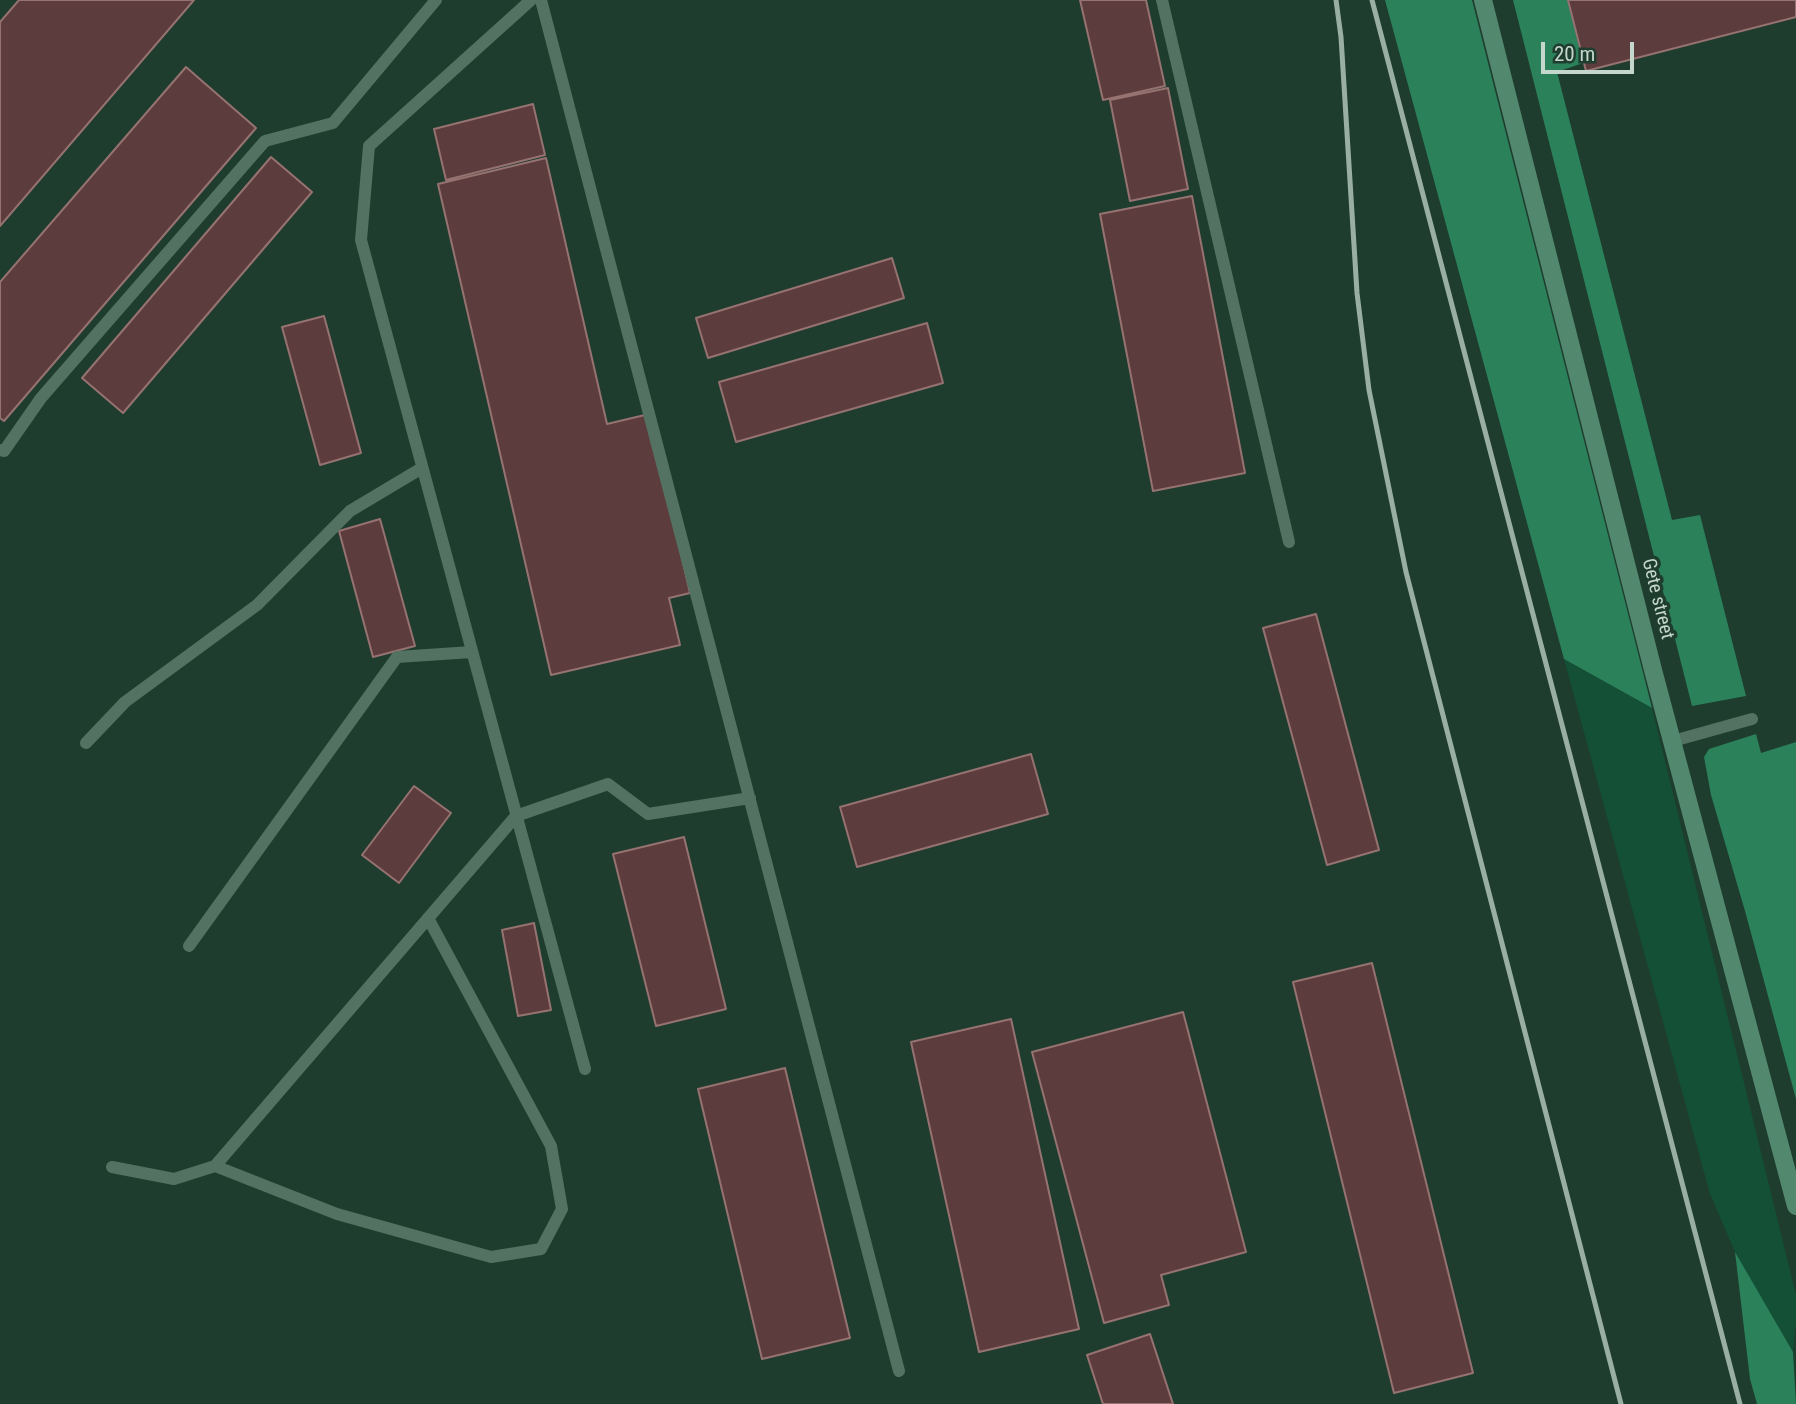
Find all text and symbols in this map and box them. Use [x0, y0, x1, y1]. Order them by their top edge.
scale bar [1544, 28, 1637, 72]
text: 20 m [1554, 42, 1595, 66]
street label: Gete street [1636, 556, 1678, 642]

